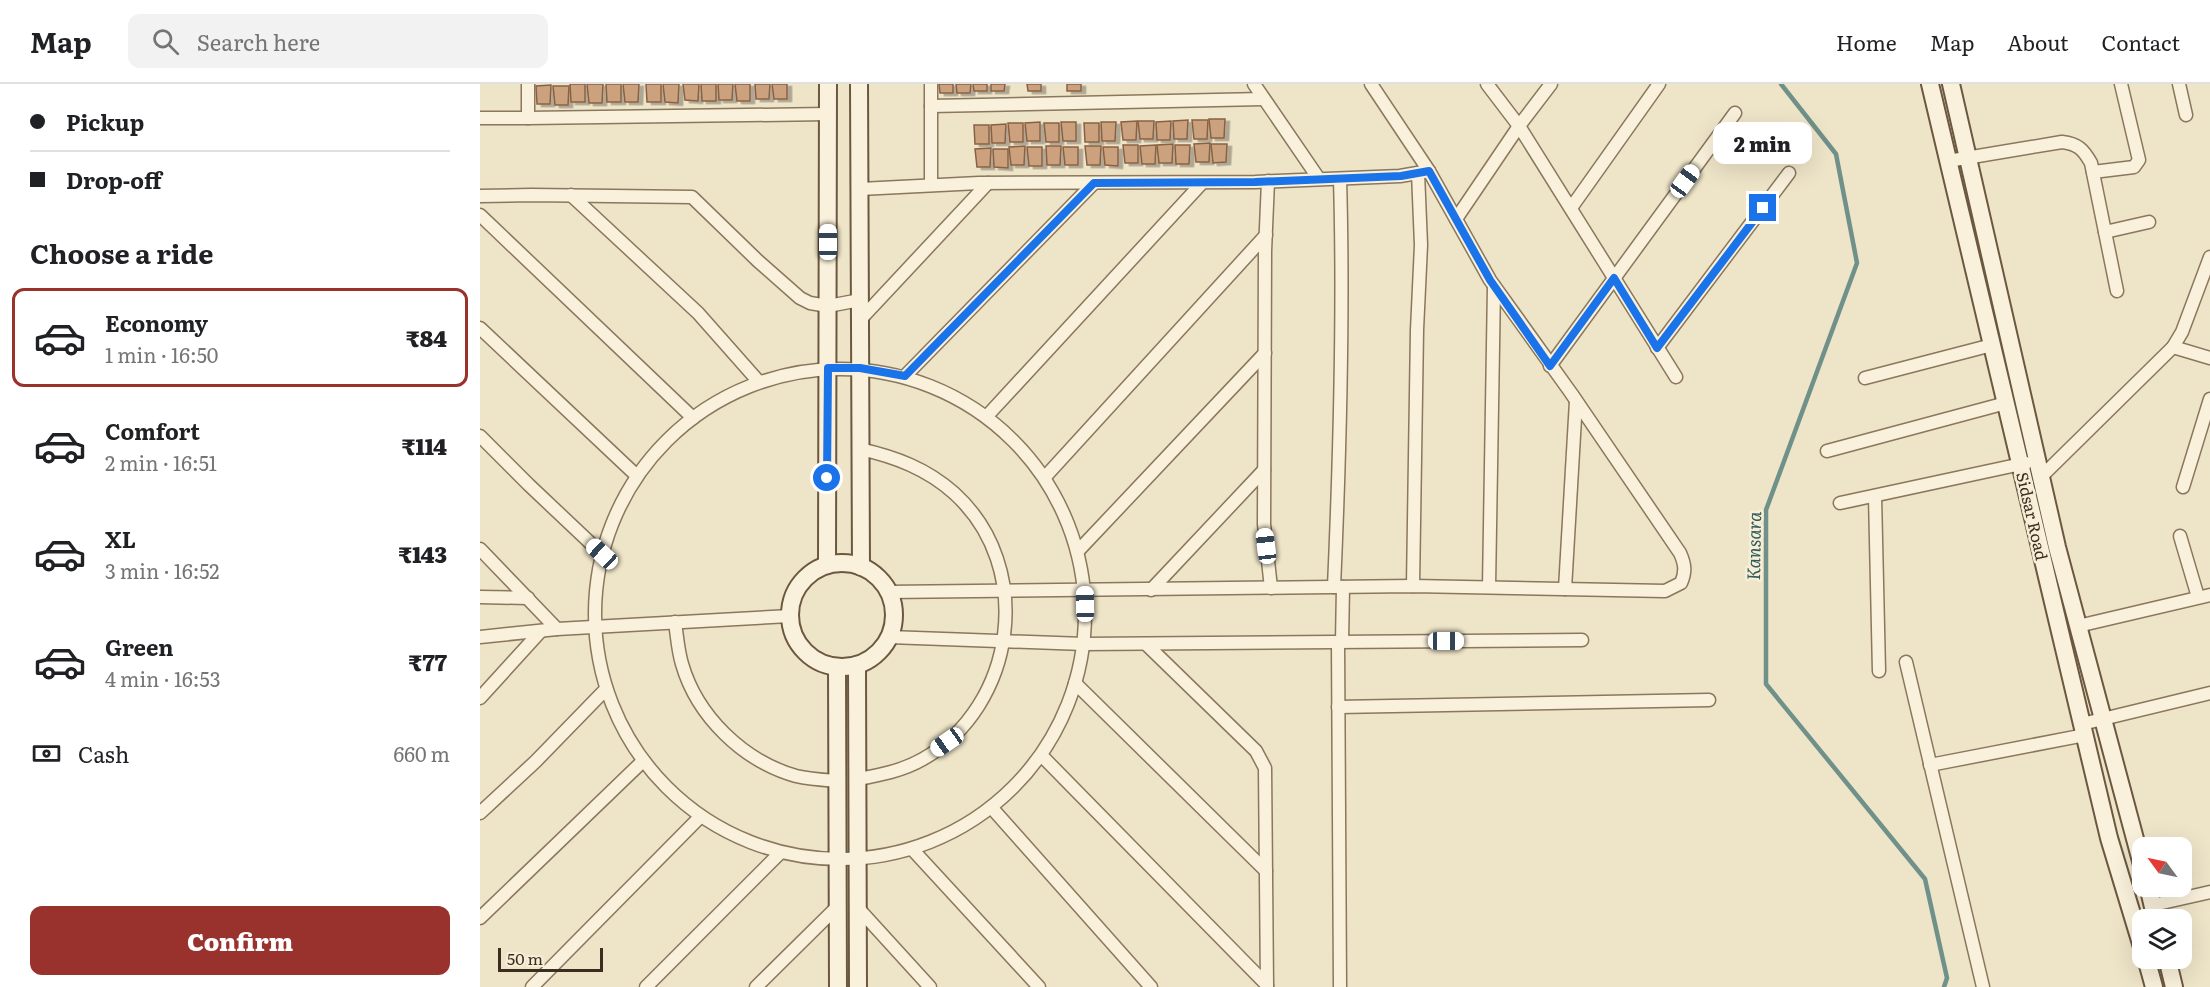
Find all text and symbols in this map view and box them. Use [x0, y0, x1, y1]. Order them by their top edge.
search box [128, 14, 548, 68]
text: Map [30, 20, 92, 62]
icon: search [149, 25, 182, 58]
text: Search here [197, 25, 320, 58]
text: Home [1836, 26, 1897, 57]
text: Map [1930, 26, 1974, 57]
text: About [2007, 26, 2069, 57]
text: Contact [2102, 26, 2180, 57]
text: Pickup [66, 105, 144, 138]
callout: 2 min [1714, 121, 1812, 163]
text: 2 min [1734, 128, 1791, 158]
car [1667, 161, 1703, 201]
text: Drop-off [66, 163, 162, 196]
route end [1749, 194, 1776, 221]
car [819, 224, 837, 260]
text: Choose a ride [30, 232, 213, 272]
text: Economy [105, 306, 208, 339]
icon: car [33, 311, 87, 365]
text: ₹84 [406, 321, 447, 354]
text: 1 min · 16:50 [105, 339, 218, 369]
text: Comfort [105, 414, 200, 447]
icon: car [33, 419, 87, 473]
text: ₹114 [402, 429, 447, 462]
text: 2 min · 16:51 [105, 447, 217, 477]
route start [813, 464, 840, 491]
street label: Sidsar Road [2011, 469, 2055, 563]
water label: Kansara [1739, 511, 1767, 581]
text: XL [105, 522, 136, 555]
icon: car [33, 527, 87, 581]
car [1255, 527, 1277, 565]
car [583, 535, 621, 573]
text: ₹143 [398, 537, 447, 570]
text: 3 min · 16:52 [105, 555, 219, 585]
car [1076, 586, 1094, 622]
text: Green [105, 630, 174, 663]
car [1428, 632, 1464, 650]
icon: car [33, 635, 87, 689]
text: ₹77 [408, 645, 447, 678]
text: 4 min · 16:53 [105, 663, 221, 693]
car [927, 724, 967, 760]
icon: cash [30, 737, 63, 770]
text: Cash [78, 737, 129, 770]
text: 660 m [394, 738, 450, 768]
north arrow [2132, 837, 2192, 897]
map controls [2132, 837, 2192, 969]
button: Confirm [30, 906, 450, 975]
button: layers [2132, 909, 2192, 969]
scale bar [498, 945, 603, 972]
text: 50 m [507, 946, 543, 970]

